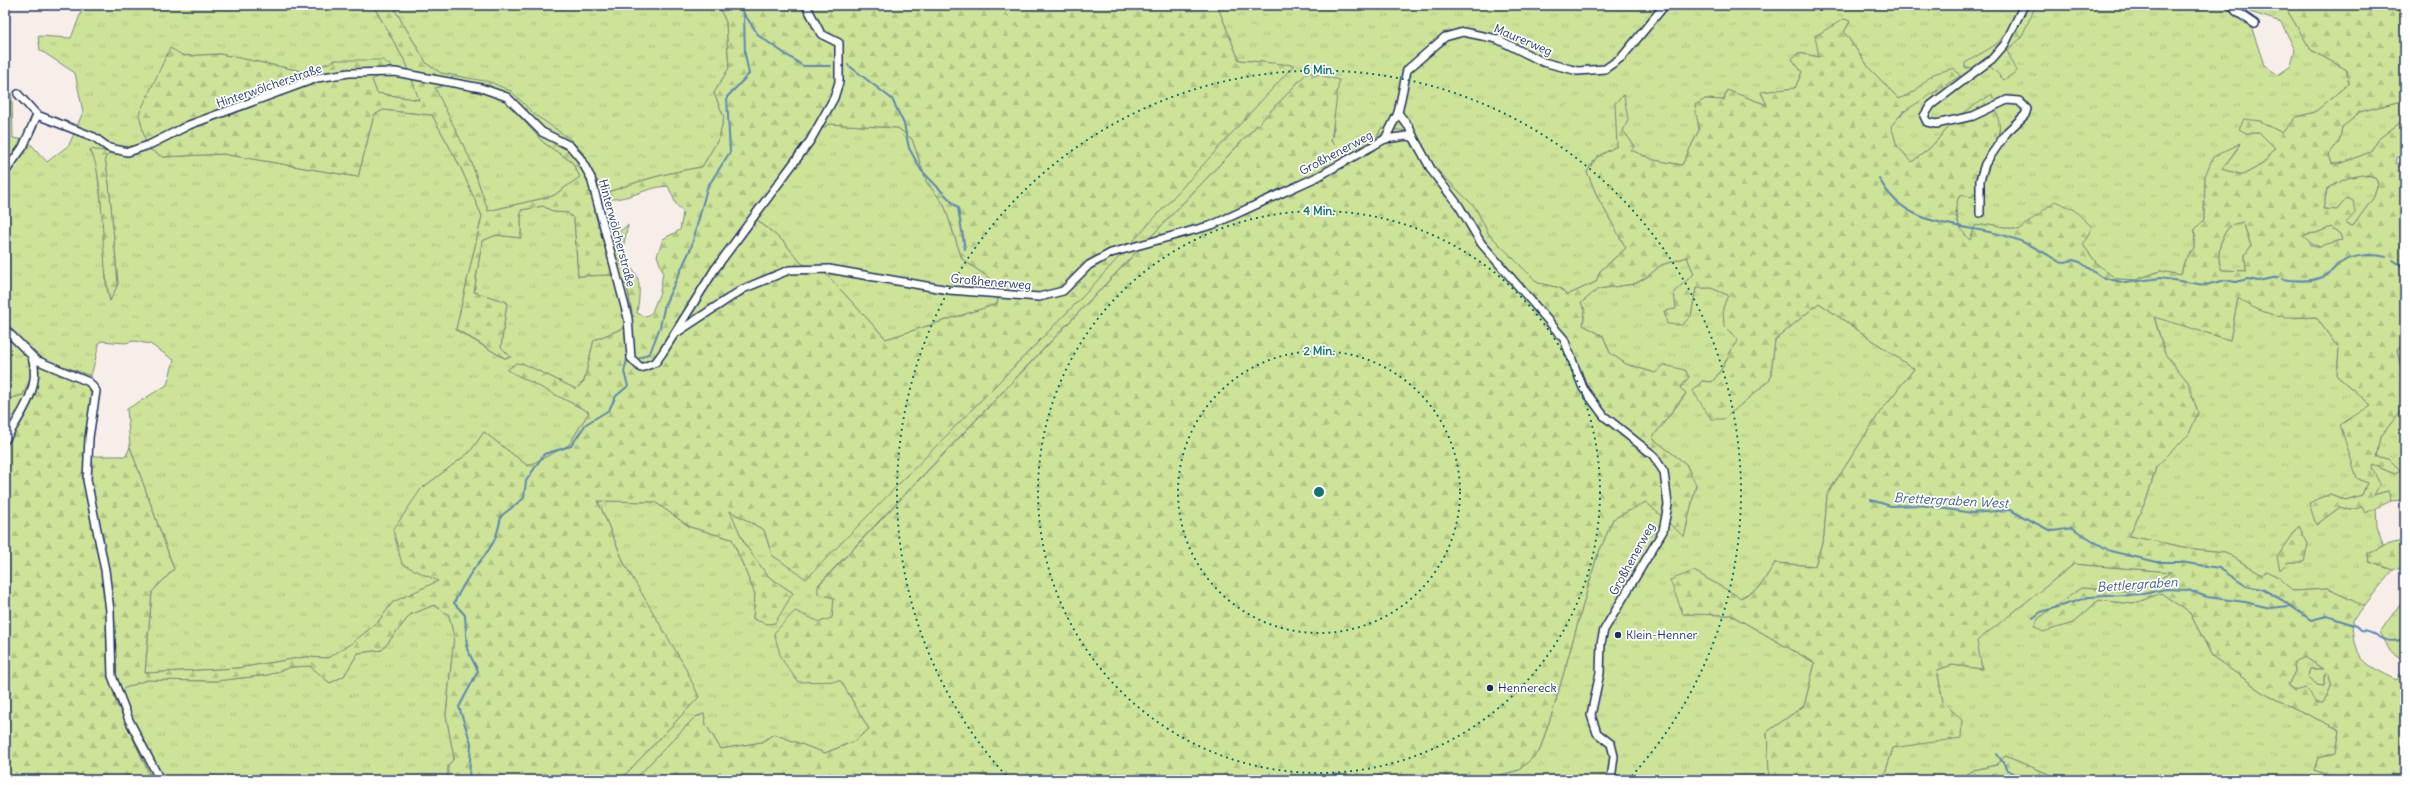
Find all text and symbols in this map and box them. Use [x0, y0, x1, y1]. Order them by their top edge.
street label: Maurerweg [1492, 21, 1555, 59]
street label: Hinterwölcherstraße [214, 60, 324, 111]
text: 6 Min. [1303, 62, 1335, 77]
street label: Großhenerweg [1297, 127, 1375, 178]
street label: Hinterwölcherstraße [596, 177, 639, 288]
text: 4 Min. [1303, 203, 1335, 218]
street label: Großhenerweg [950, 271, 1032, 293]
text: 2 Min. [1303, 343, 1335, 358]
centre of rings [1312, 485, 1326, 499]
water label: Brettergraben West [1893, 489, 2010, 512]
street label: Großhenerweg [1605, 520, 1658, 598]
water label: Bettlergraben [2096, 573, 2178, 596]
place label: Klein-Henner [1626, 627, 1698, 642]
marker: Klein-Henner [1613, 630, 1623, 640]
place label: Hennereck [1498, 680, 1557, 695]
marker: Hennereck [1485, 683, 1495, 693]

